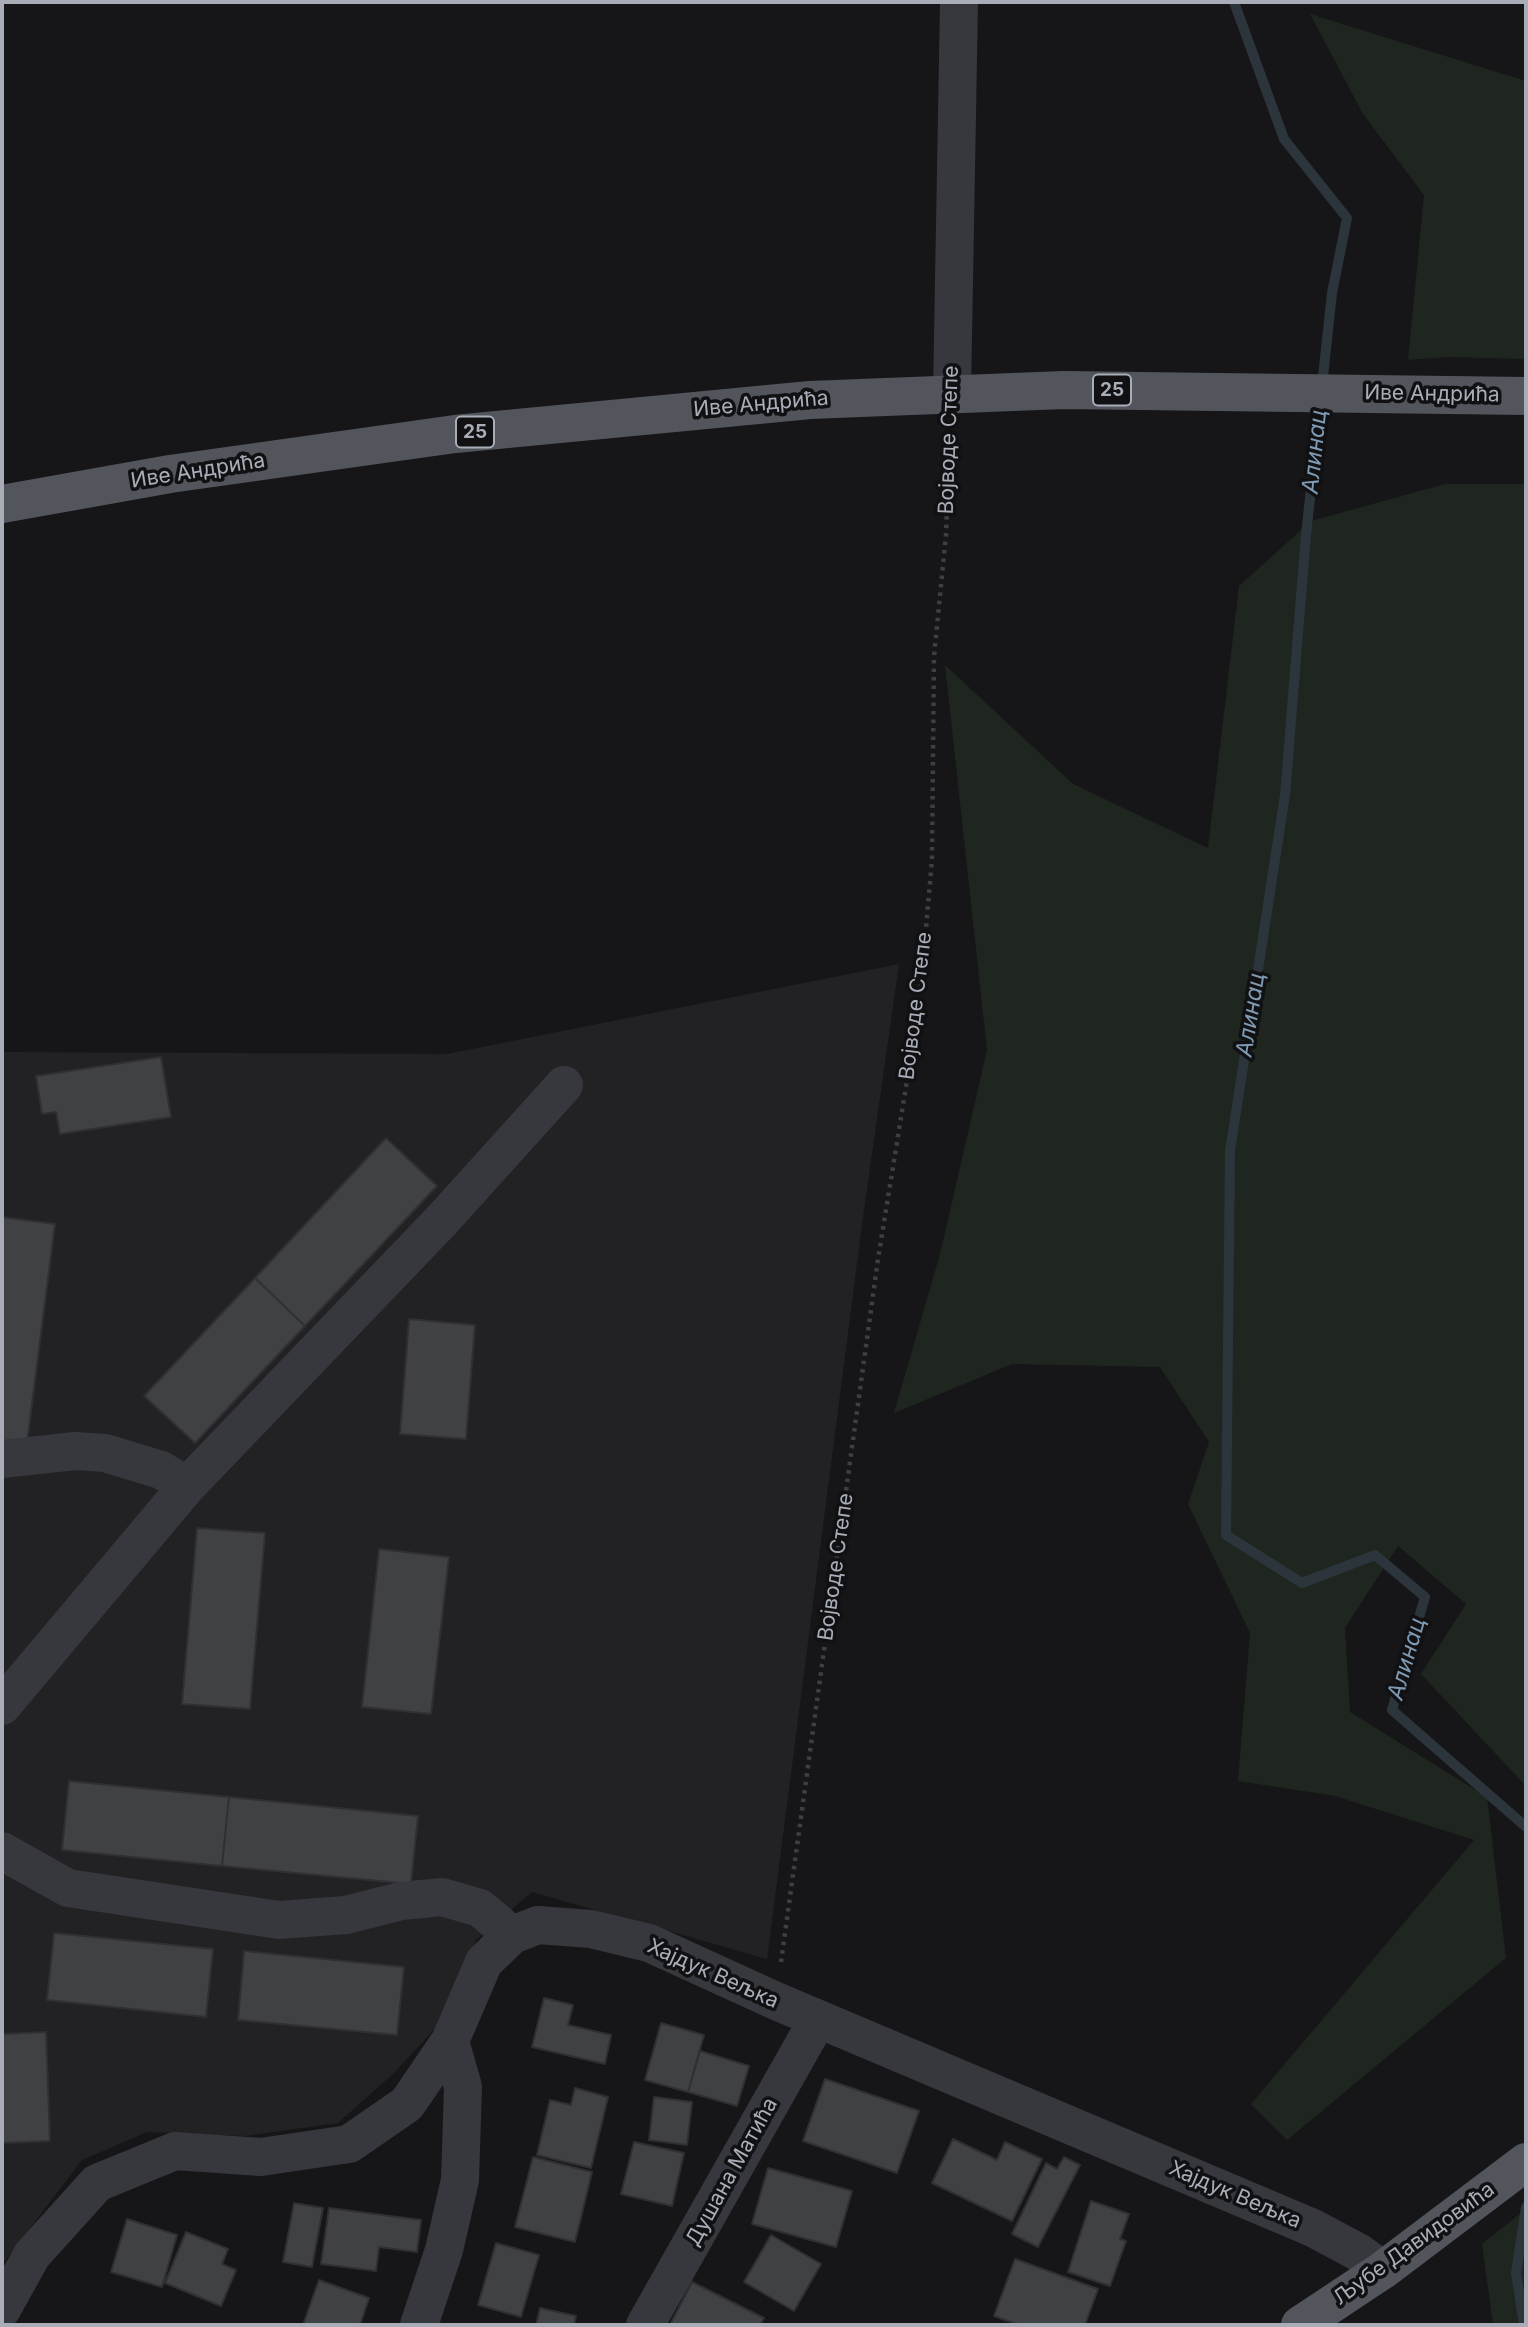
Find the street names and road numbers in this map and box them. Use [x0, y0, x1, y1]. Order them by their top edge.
street label: Војводе Степе [934, 365, 964, 515]
road number: 25 [1093, 374, 1131, 406]
street label: Иве Андрића [1364, 380, 1500, 408]
street label: Иве Андрића [692, 386, 830, 422]
road number: 25 [456, 416, 494, 448]
street label: Иве Андрића [129, 448, 267, 494]
street label: Војводе Степе [894, 931, 938, 1081]
street label: Војводе Степе [813, 1492, 859, 1642]
street label: Хајдук Вељка [644, 1934, 782, 2014]
street label: Душана Матића [681, 2093, 783, 2251]
street label: Хајдук Вељка [1165, 2156, 1305, 2234]
street label: Љубе Давидовића [1329, 2177, 1499, 2311]

